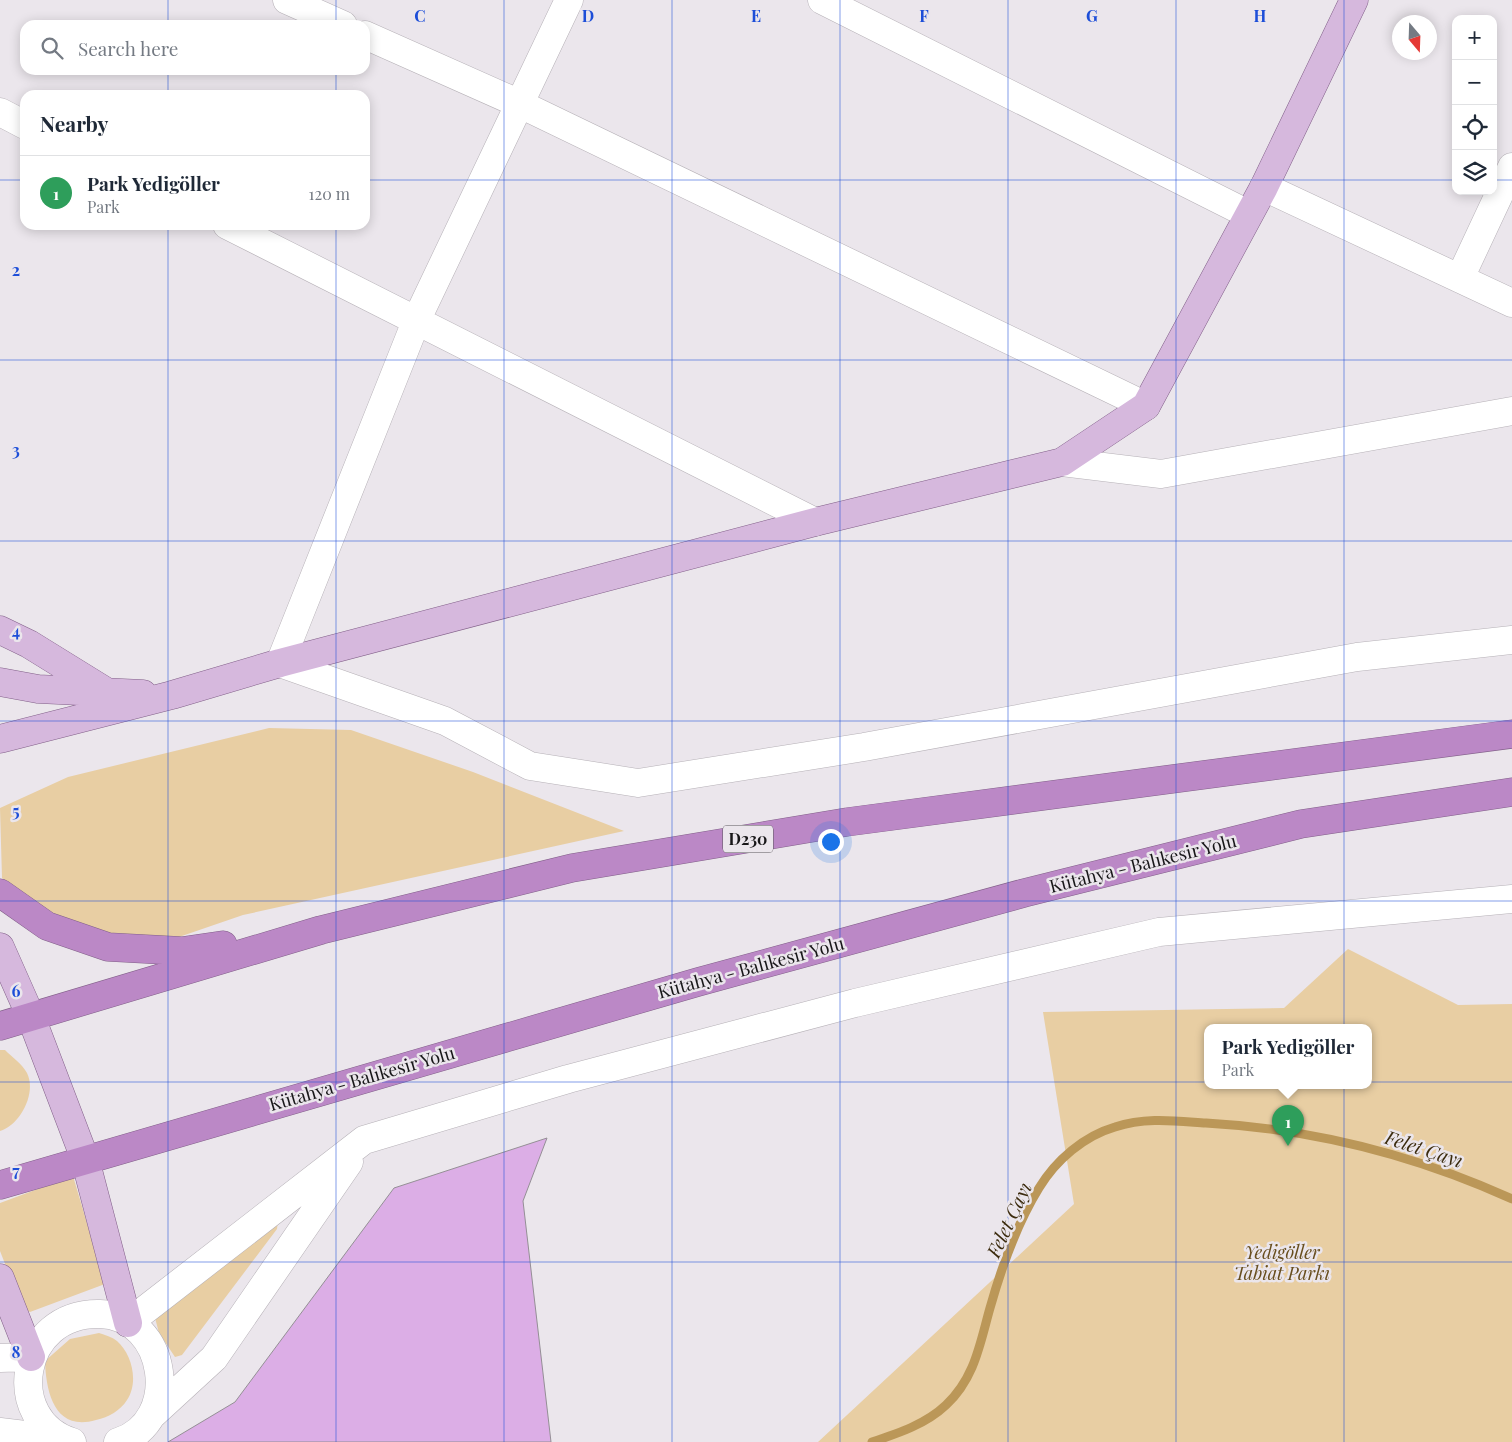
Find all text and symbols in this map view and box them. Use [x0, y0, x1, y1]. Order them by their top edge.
text: C [414, 5, 426, 26]
text: D [582, 5, 594, 26]
text: E [751, 5, 761, 26]
text: F [919, 5, 929, 26]
text: G [1086, 5, 1098, 26]
text: H [1254, 5, 1267, 26]
north arrow [1392, 15, 1437, 60]
map controls [1452, 15, 1497, 195]
button: + [1452, 15, 1497, 60]
search box [20, 20, 370, 75]
icon: search [38, 34, 66, 62]
text: Search here [78, 35, 178, 61]
button: − [1452, 60, 1497, 105]
button: locate [1452, 105, 1497, 150]
text: Nearby [40, 109, 109, 137]
button: layers [1452, 150, 1497, 195]
text: Park Yedigöller [87, 170, 220, 196]
text: 1 [53, 183, 59, 204]
text: 120 m [309, 183, 350, 204]
text: Park [87, 196, 120, 217]
text: 2 [12, 259, 20, 280]
text: 3 [12, 439, 20, 460]
text: 4 [12, 620, 20, 641]
text: 5 [12, 800, 20, 821]
road number: D230 [723, 826, 773, 852]
street label: Kütahya - Balıkesir Yolu [1047, 828, 1239, 898]
your location [818, 829, 844, 855]
street label: Kütahya - Balıkesir Yolu [655, 930, 847, 1004]
text: 6 [12, 980, 21, 1001]
popup [1204, 1024, 1372, 1089]
text: Park Yedigöller [1222, 1033, 1354, 1059]
street label: Kütahya - Balıkesir Yolu [266, 1040, 458, 1116]
text: Park [1222, 1059, 1254, 1080]
pin: 1 [1272, 1105, 1304, 1146]
water label: Felet Çayı [1381, 1123, 1466, 1173]
text: 7 [12, 1160, 20, 1181]
water label: Felet Çayı [979, 1178, 1037, 1262]
park label: Yedigöller Tabiat Parkı [1234, 1240, 1330, 1285]
text: 8 [12, 1341, 21, 1362]

